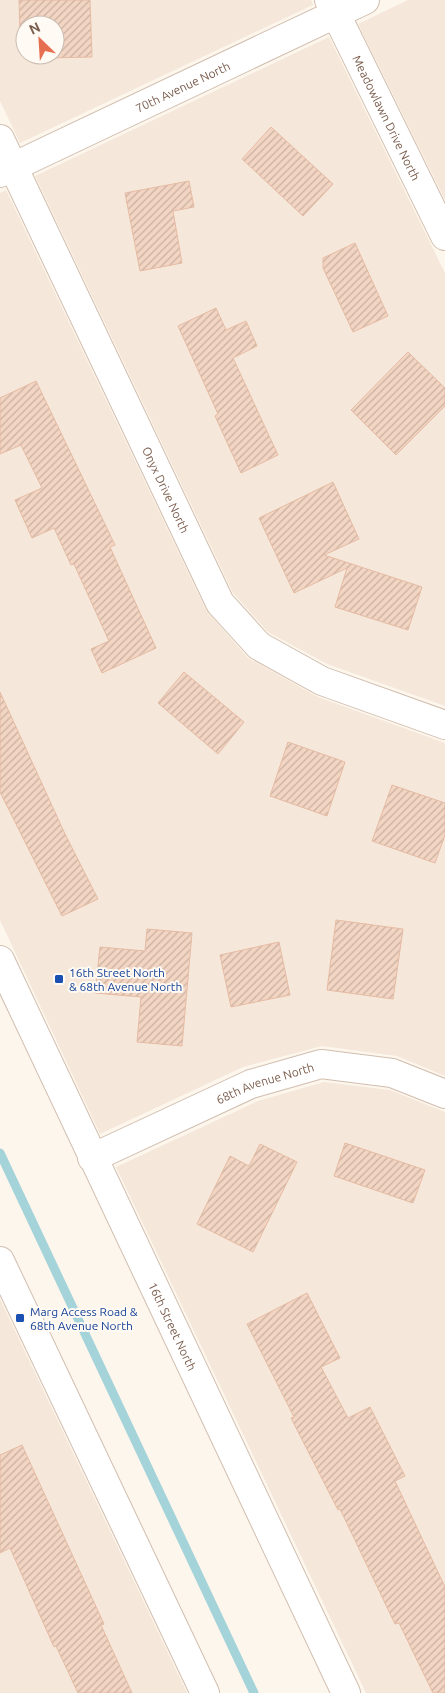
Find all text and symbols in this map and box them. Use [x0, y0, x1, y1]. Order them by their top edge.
north arrow [15, 15, 65, 65]
text: N [26, 19, 43, 38]
street label: Meadowlawn Drive North [351, 53, 423, 182]
street label: 70th Avenue North [133, 59, 232, 114]
street label: Onyx Drive North [140, 444, 192, 535]
place label: 16th Street North & 68th Avenue North [69, 966, 182, 993]
marker: 16th Street North & 68th Avenue North [53, 973, 65, 985]
street label: 68th Avenue North [214, 1060, 315, 1106]
street label: 16th Street North [147, 1280, 199, 1372]
place label: Marg Access Road & 68th Avenue North [30, 1305, 138, 1332]
marker: Marg Access Road & 68th Avenue North [14, 1312, 26, 1324]

